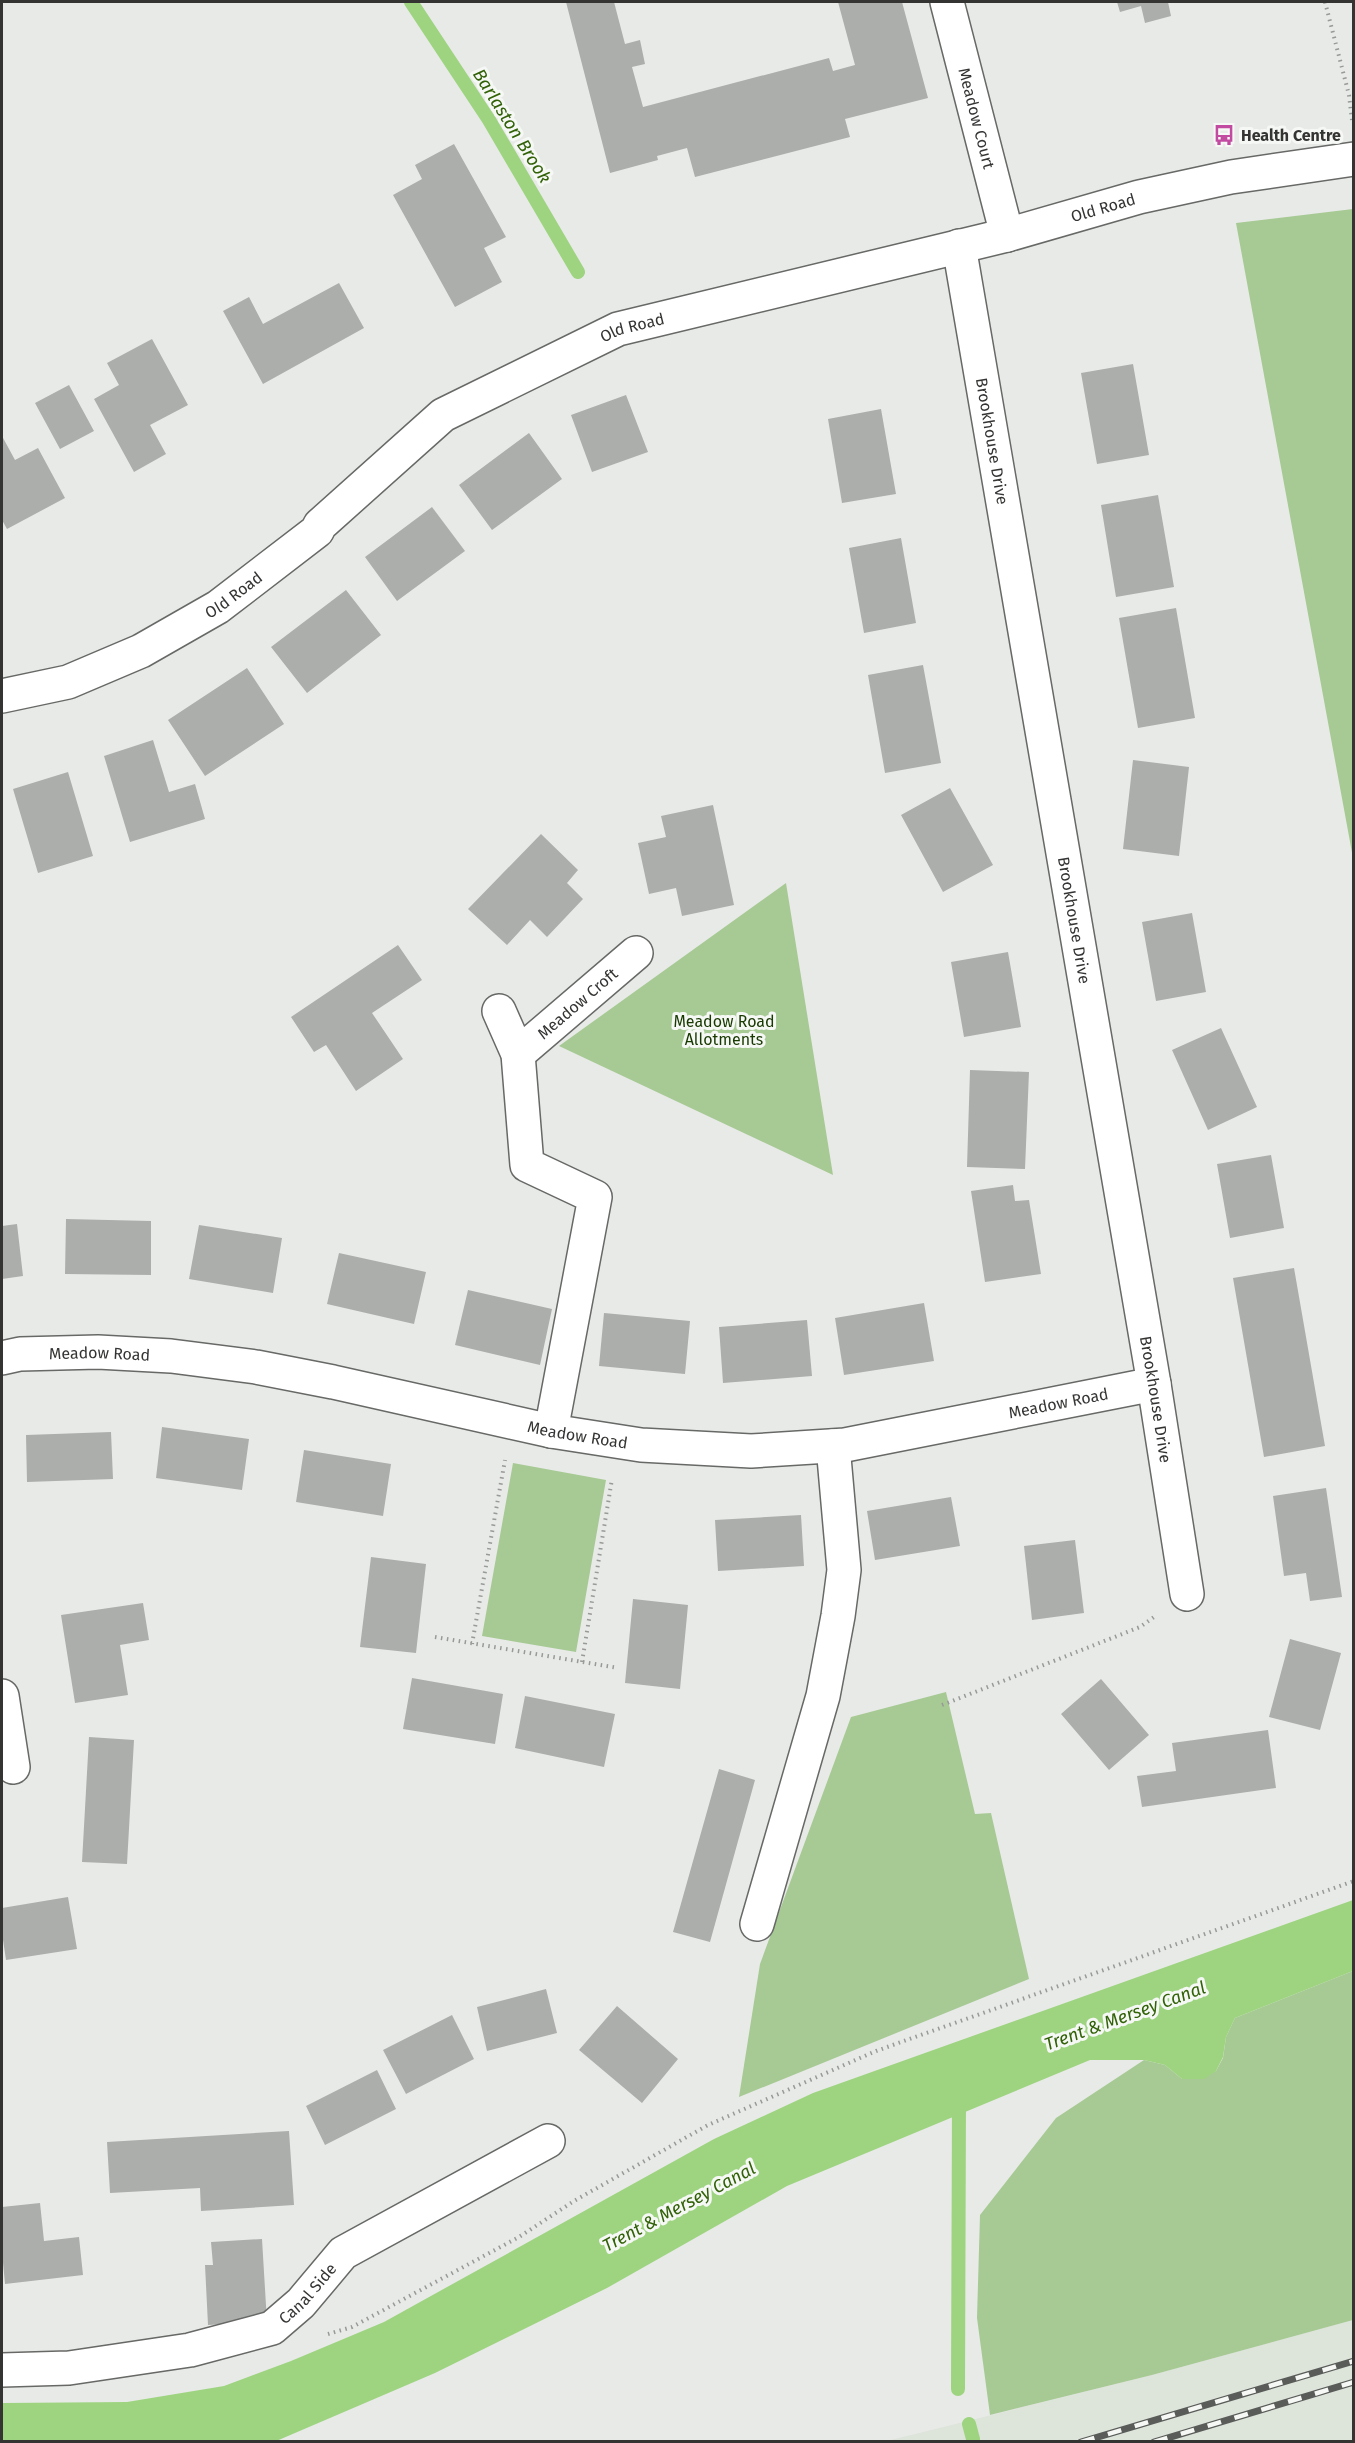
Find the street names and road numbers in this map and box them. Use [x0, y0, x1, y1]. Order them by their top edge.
street label: Meadow Court [954, 66, 999, 171]
street label: Old Road [1069, 190, 1138, 226]
street label: Old Road [597, 309, 666, 346]
street label: Brookhouse Drive [972, 376, 1012, 506]
street label: Old Road [202, 568, 266, 622]
street label: Brookhouse Drive [1054, 855, 1094, 985]
street label: Meadow Croft [534, 964, 622, 1043]
street label: Brookhouse Drive [1136, 1334, 1175, 1464]
street label: Meadow Road [49, 1343, 151, 1365]
street label: Meadow Road [1007, 1384, 1110, 1423]
street label: Meadow Road [526, 1417, 629, 1453]
street label: Canal Side [275, 2259, 340, 2328]

